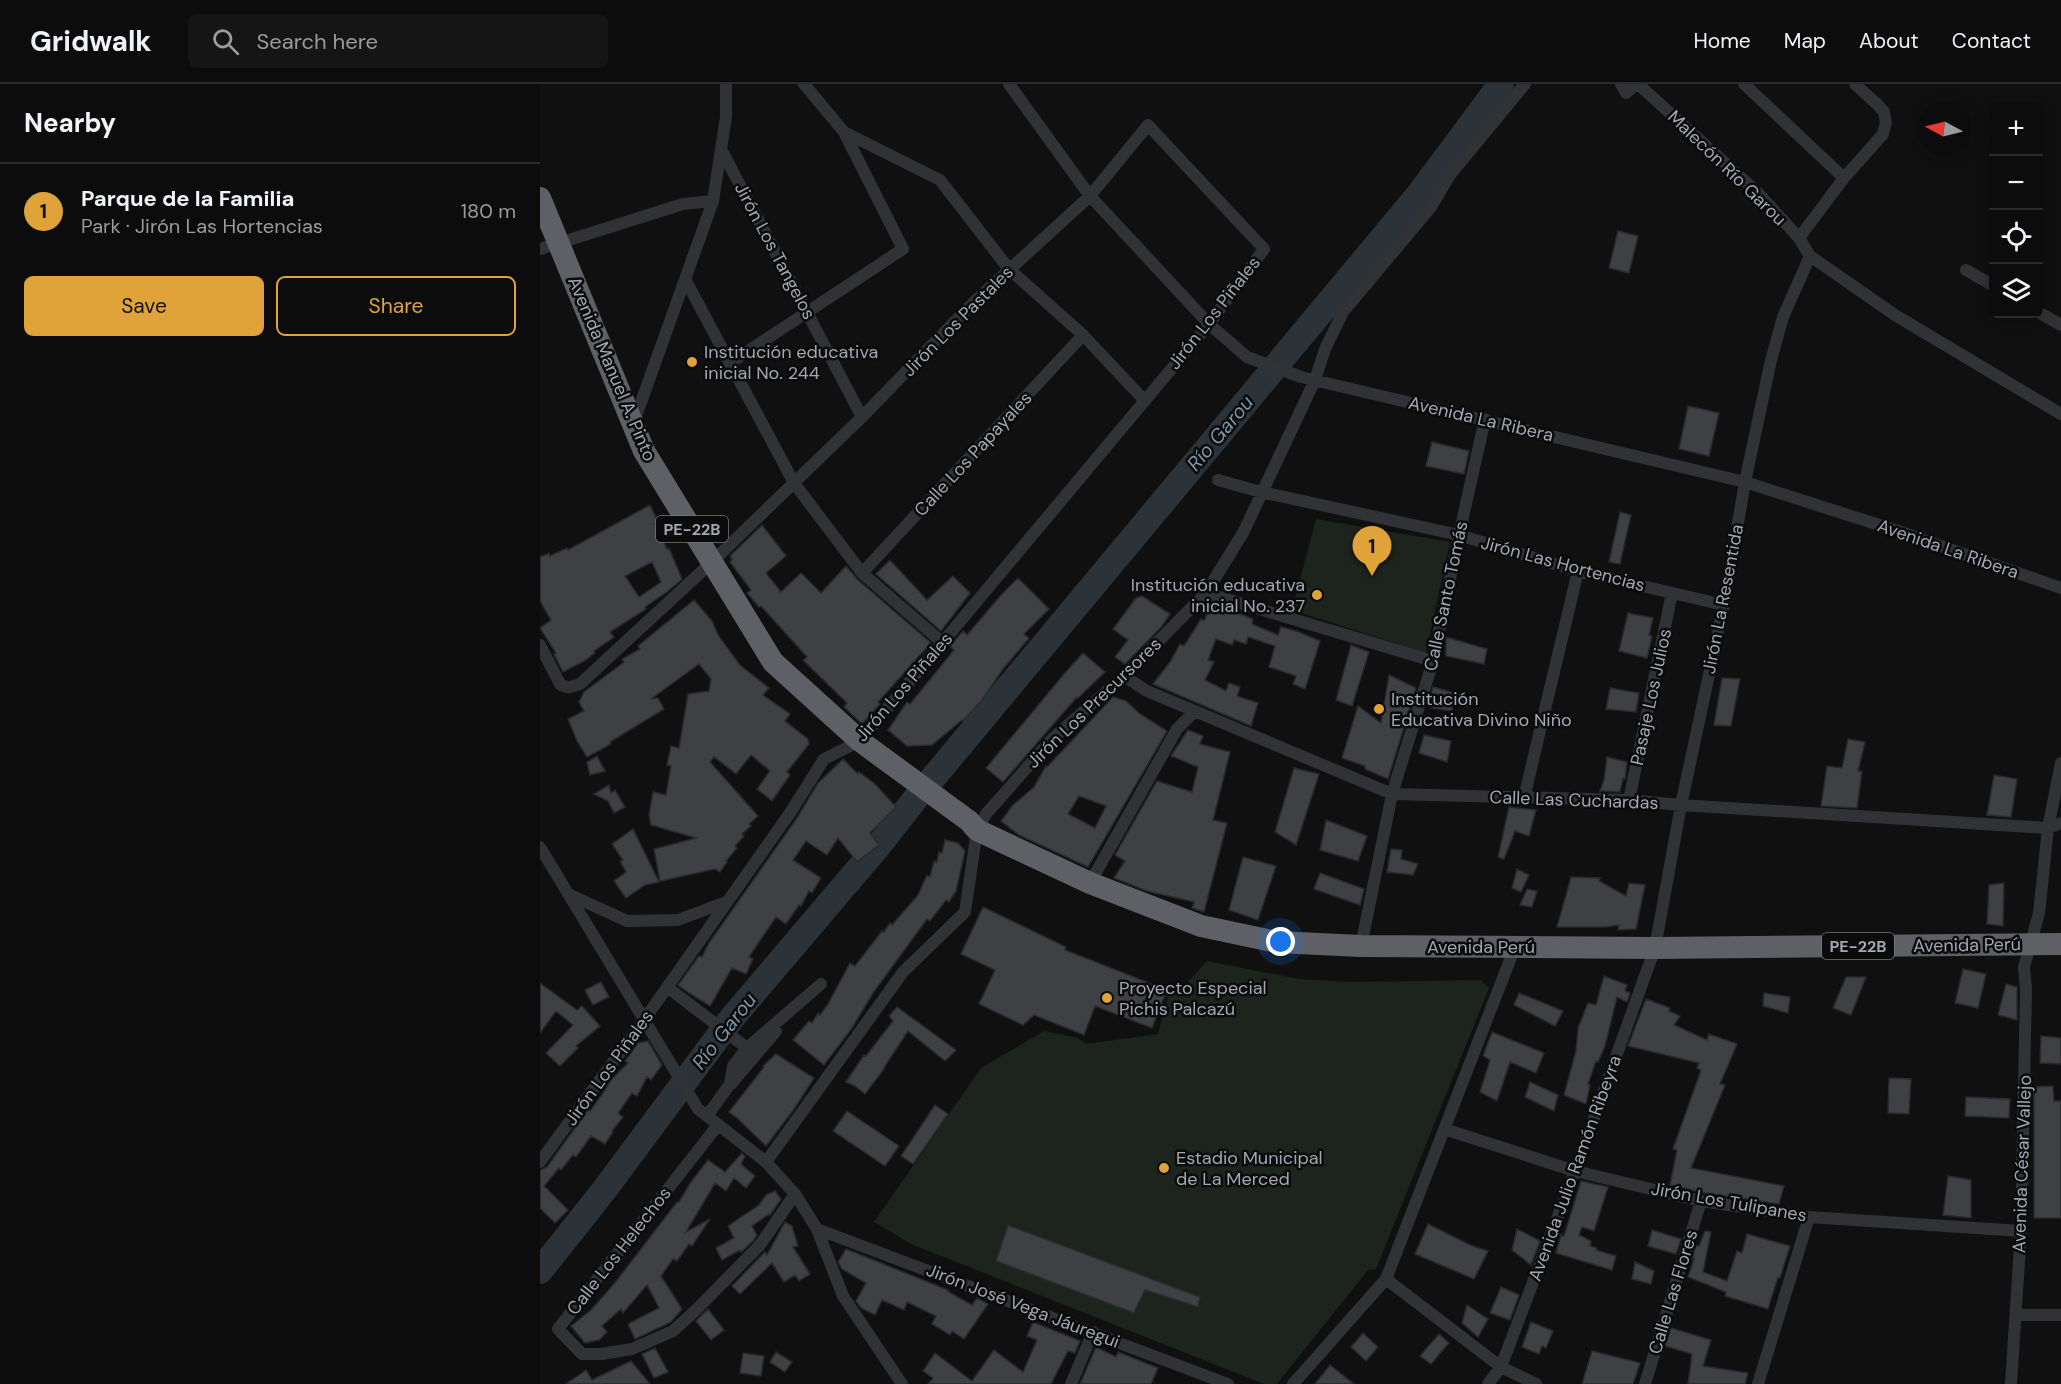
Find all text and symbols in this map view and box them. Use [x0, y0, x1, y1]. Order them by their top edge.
search box [188, 14, 608, 68]
text: Gridwalk [30, 23, 152, 60]
icon: search [209, 25, 242, 58]
text: Search here [257, 27, 378, 56]
text: Home [1693, 27, 1751, 55]
text: Map [1784, 27, 1826, 55]
text: About [1859, 27, 1919, 55]
text: Contact [1952, 27, 2031, 55]
north arrow [1917, 102, 1971, 156]
map controls [1989, 102, 2043, 318]
button: + [1989, 102, 2043, 156]
street label: Malecón Río Garou [1662, 105, 1792, 231]
text: Nearby [24, 106, 116, 140]
button: − [1989, 156, 2043, 210]
street label: Jirón Los Tangelos [729, 178, 821, 324]
text: Parque de la Familia [81, 184, 294, 213]
text: 1 [40, 198, 47, 224]
text: 180 m [461, 198, 516, 224]
button: locate [1989, 210, 2043, 264]
text: Park · Jirón Las Hortencias [81, 213, 323, 239]
street label: Jirón Los Piñales [1162, 252, 1266, 374]
street label: Jirón Los Pastales [897, 260, 1019, 382]
button: layers [1989, 264, 2043, 318]
street label: Avenida Manuel A. Pinto [562, 273, 662, 465]
button: Save [24, 276, 264, 336]
button: Share [276, 276, 516, 336]
place label: Institución educativa inicial No. 244 [704, 340, 878, 385]
marker: Institución educativa inicial No. 244 [685, 355, 699, 369]
street label: Calle Los Papayales [909, 386, 1037, 522]
water label: Río Garou [1181, 390, 1259, 476]
street label: Avenida La Ribera [1406, 391, 1556, 447]
street label: Avenida La Ribera [1874, 514, 2022, 584]
road number: PE-22B [656, 516, 728, 542]
street label: Calle Santo Tomás [1418, 519, 1474, 673]
street label: Jirón La Resentida [1697, 522, 1749, 676]
pin: 1 [1352, 526, 1392, 576]
street label: Jirón Las Hortencias [1478, 531, 1648, 597]
place label: Institución educativa inicial No. 237 [1131, 573, 1305, 618]
marker: Institución educativa inicial No. 237 [1310, 588, 1324, 602]
street label: Jirón Los Piñales [850, 627, 958, 747]
street label: Pasaje Los Julios [1625, 627, 1677, 767]
street label: Jirón Los Precursores [1021, 632, 1167, 774]
place label: Institución Educativa Divino Niño [1391, 687, 1572, 732]
marker: Institución Educativa Divino Niño [1372, 702, 1386, 716]
street label: Calle Las Cuchardas [1489, 785, 1659, 815]
your location [1266, 927, 1295, 956]
street label: Avenida Perú [1913, 932, 2021, 958]
road number: PE-22B [1822, 933, 1894, 959]
street label: Avenida Perú [1427, 935, 1535, 959]
place label: Proyecto Especial Pichis Palcazú [1119, 976, 1267, 1021]
water label: Río Garou [686, 987, 762, 1075]
marker: Proyecto Especial Pichis Palcazú [1100, 991, 1114, 1005]
street label: Jirón Los Piñales [559, 1005, 659, 1131]
street label: Avenida Julio Ramón Ribeyra [1523, 1052, 1627, 1284]
street label: Avenida César Vallejo [2007, 1074, 2037, 1254]
place label: Estadio Municipal de La Merced [1176, 1146, 1323, 1191]
marker: Estadio Municipal de La Merced [1157, 1161, 1171, 1175]
street label: Jirón Los Tulipanes [1649, 1177, 1809, 1227]
street label: Calle Los Helechos [561, 1182, 677, 1320]
street label: Calle Las Flores [1643, 1227, 1703, 1357]
street label: Jirón José Vega Jáuregui [923, 1258, 1123, 1354]

